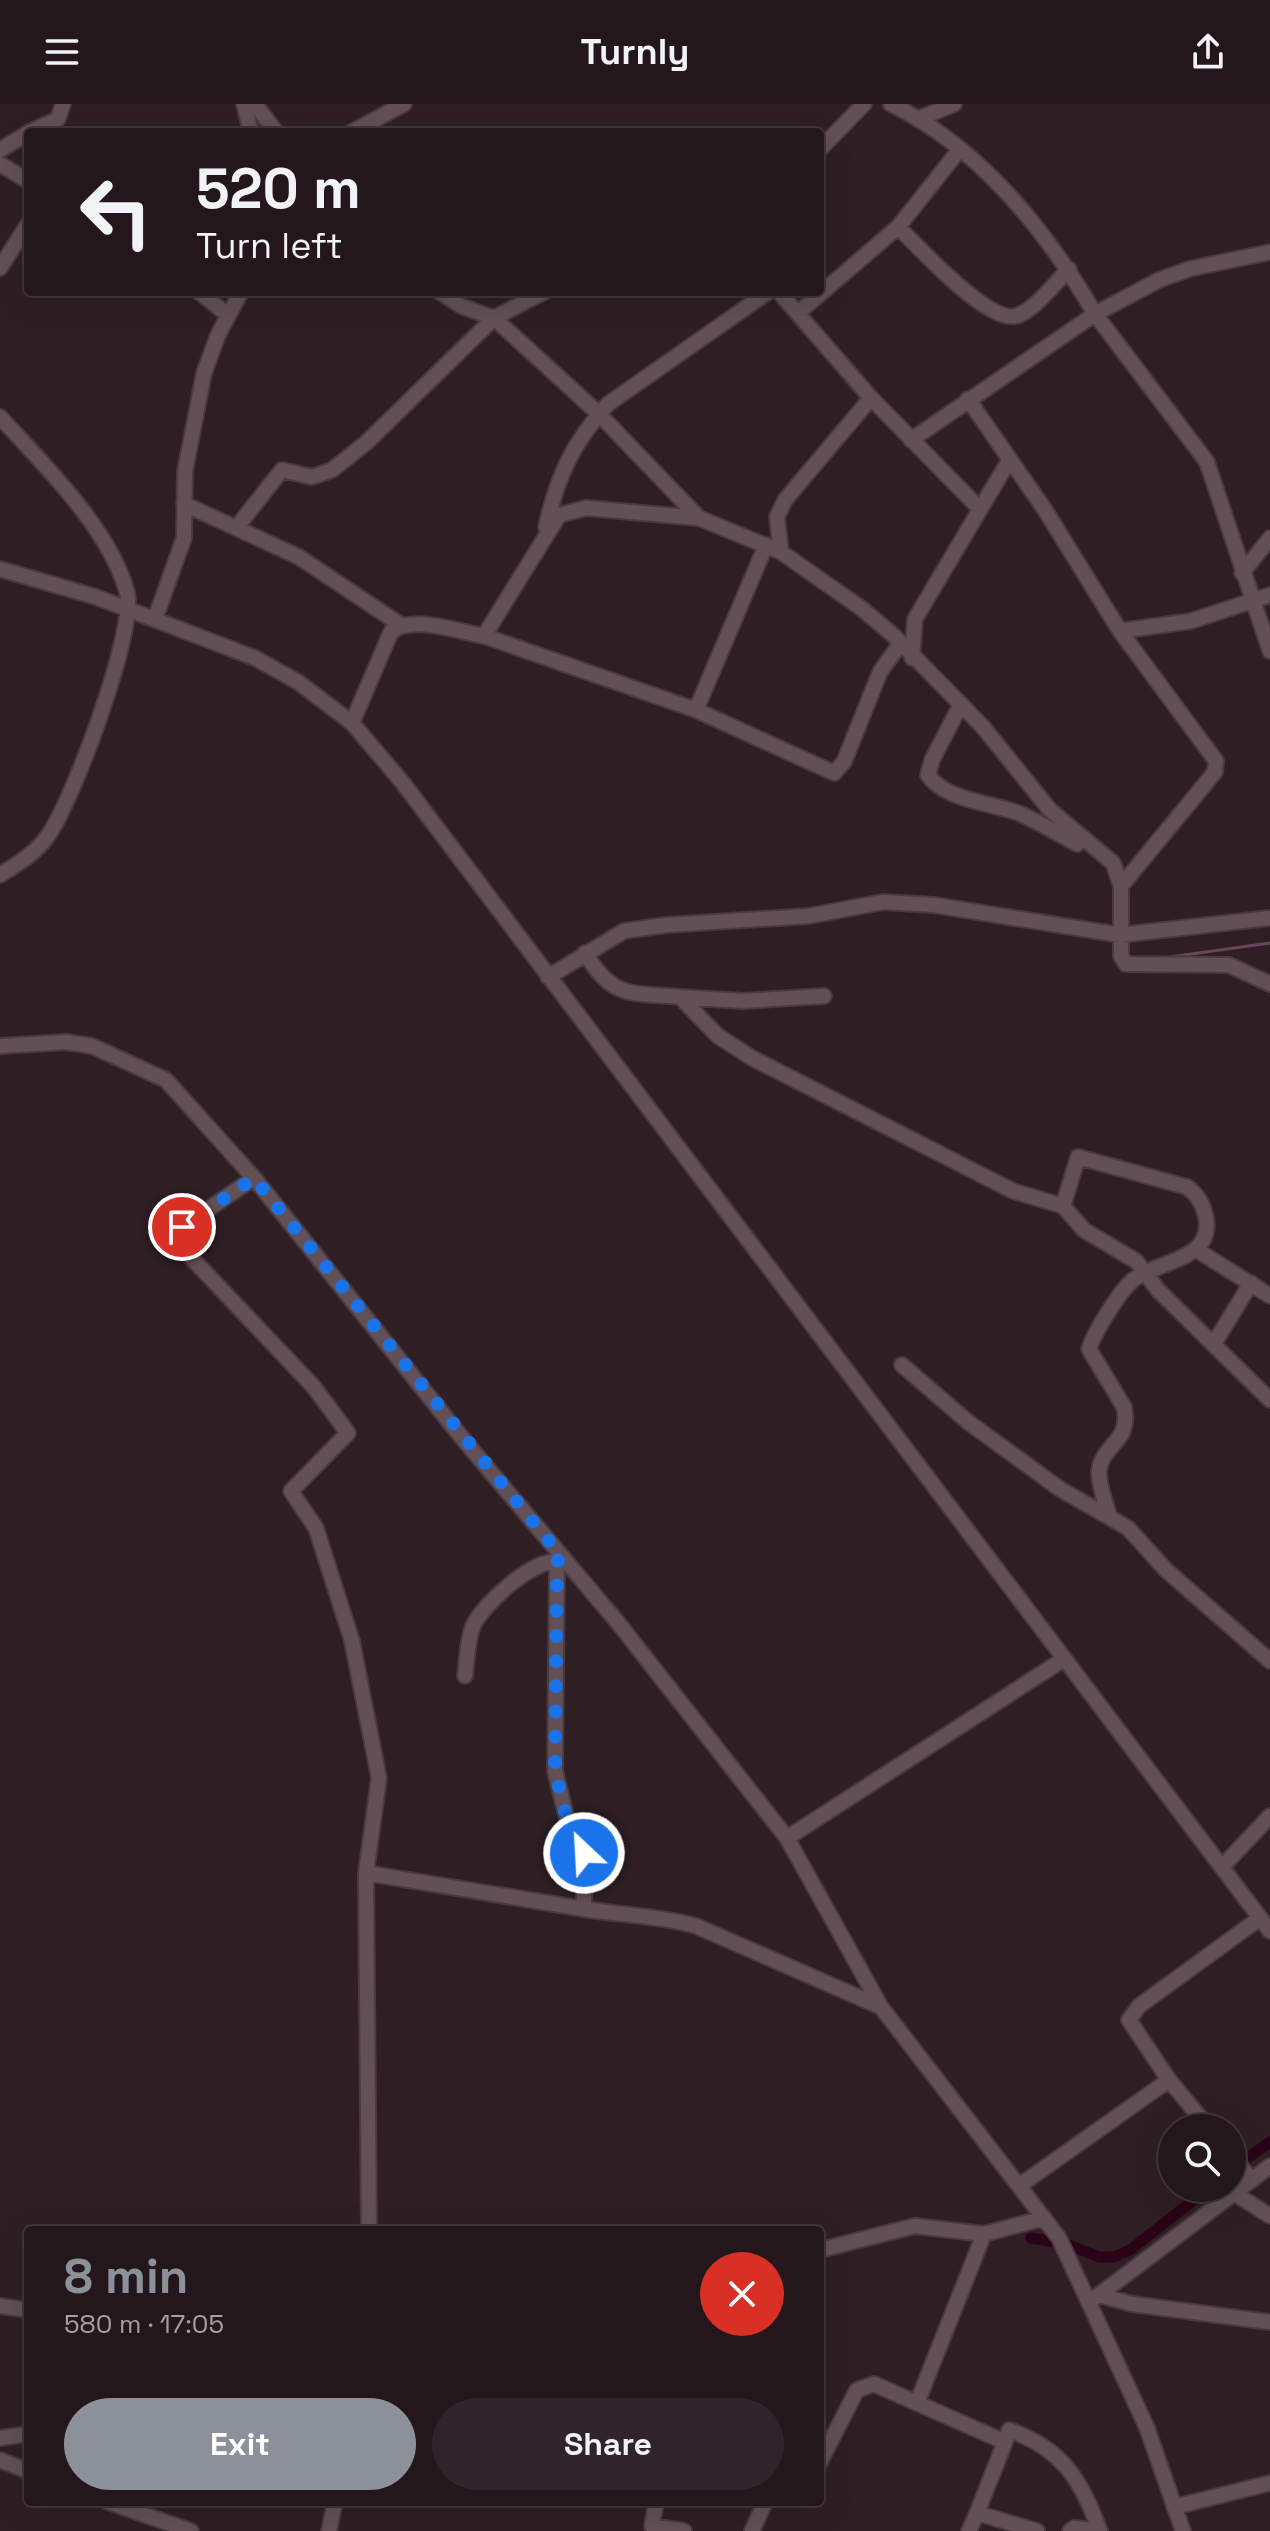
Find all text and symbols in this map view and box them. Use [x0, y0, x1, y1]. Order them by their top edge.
text: Turnly [581, 29, 689, 75]
icon: menu [40, 30, 84, 74]
icon: share [1186, 30, 1230, 74]
text: 520 m [196, 153, 361, 224]
icon: left [64, 160, 168, 264]
text: Turn left [196, 223, 343, 269]
pin [148, 1193, 216, 1261]
icon: arrive [160, 1205, 204, 1249]
position arrow [542, 1811, 626, 1895]
map controls [1158, 2114, 1246, 2202]
button: search [1158, 2114, 1246, 2202]
text: 8 min [64, 2246, 188, 2307]
button: close [700, 2252, 784, 2336]
text: 580 m · 17:05 [64, 2307, 224, 2341]
button: Exit [64, 2398, 416, 2490]
button: Share [432, 2398, 784, 2490]

